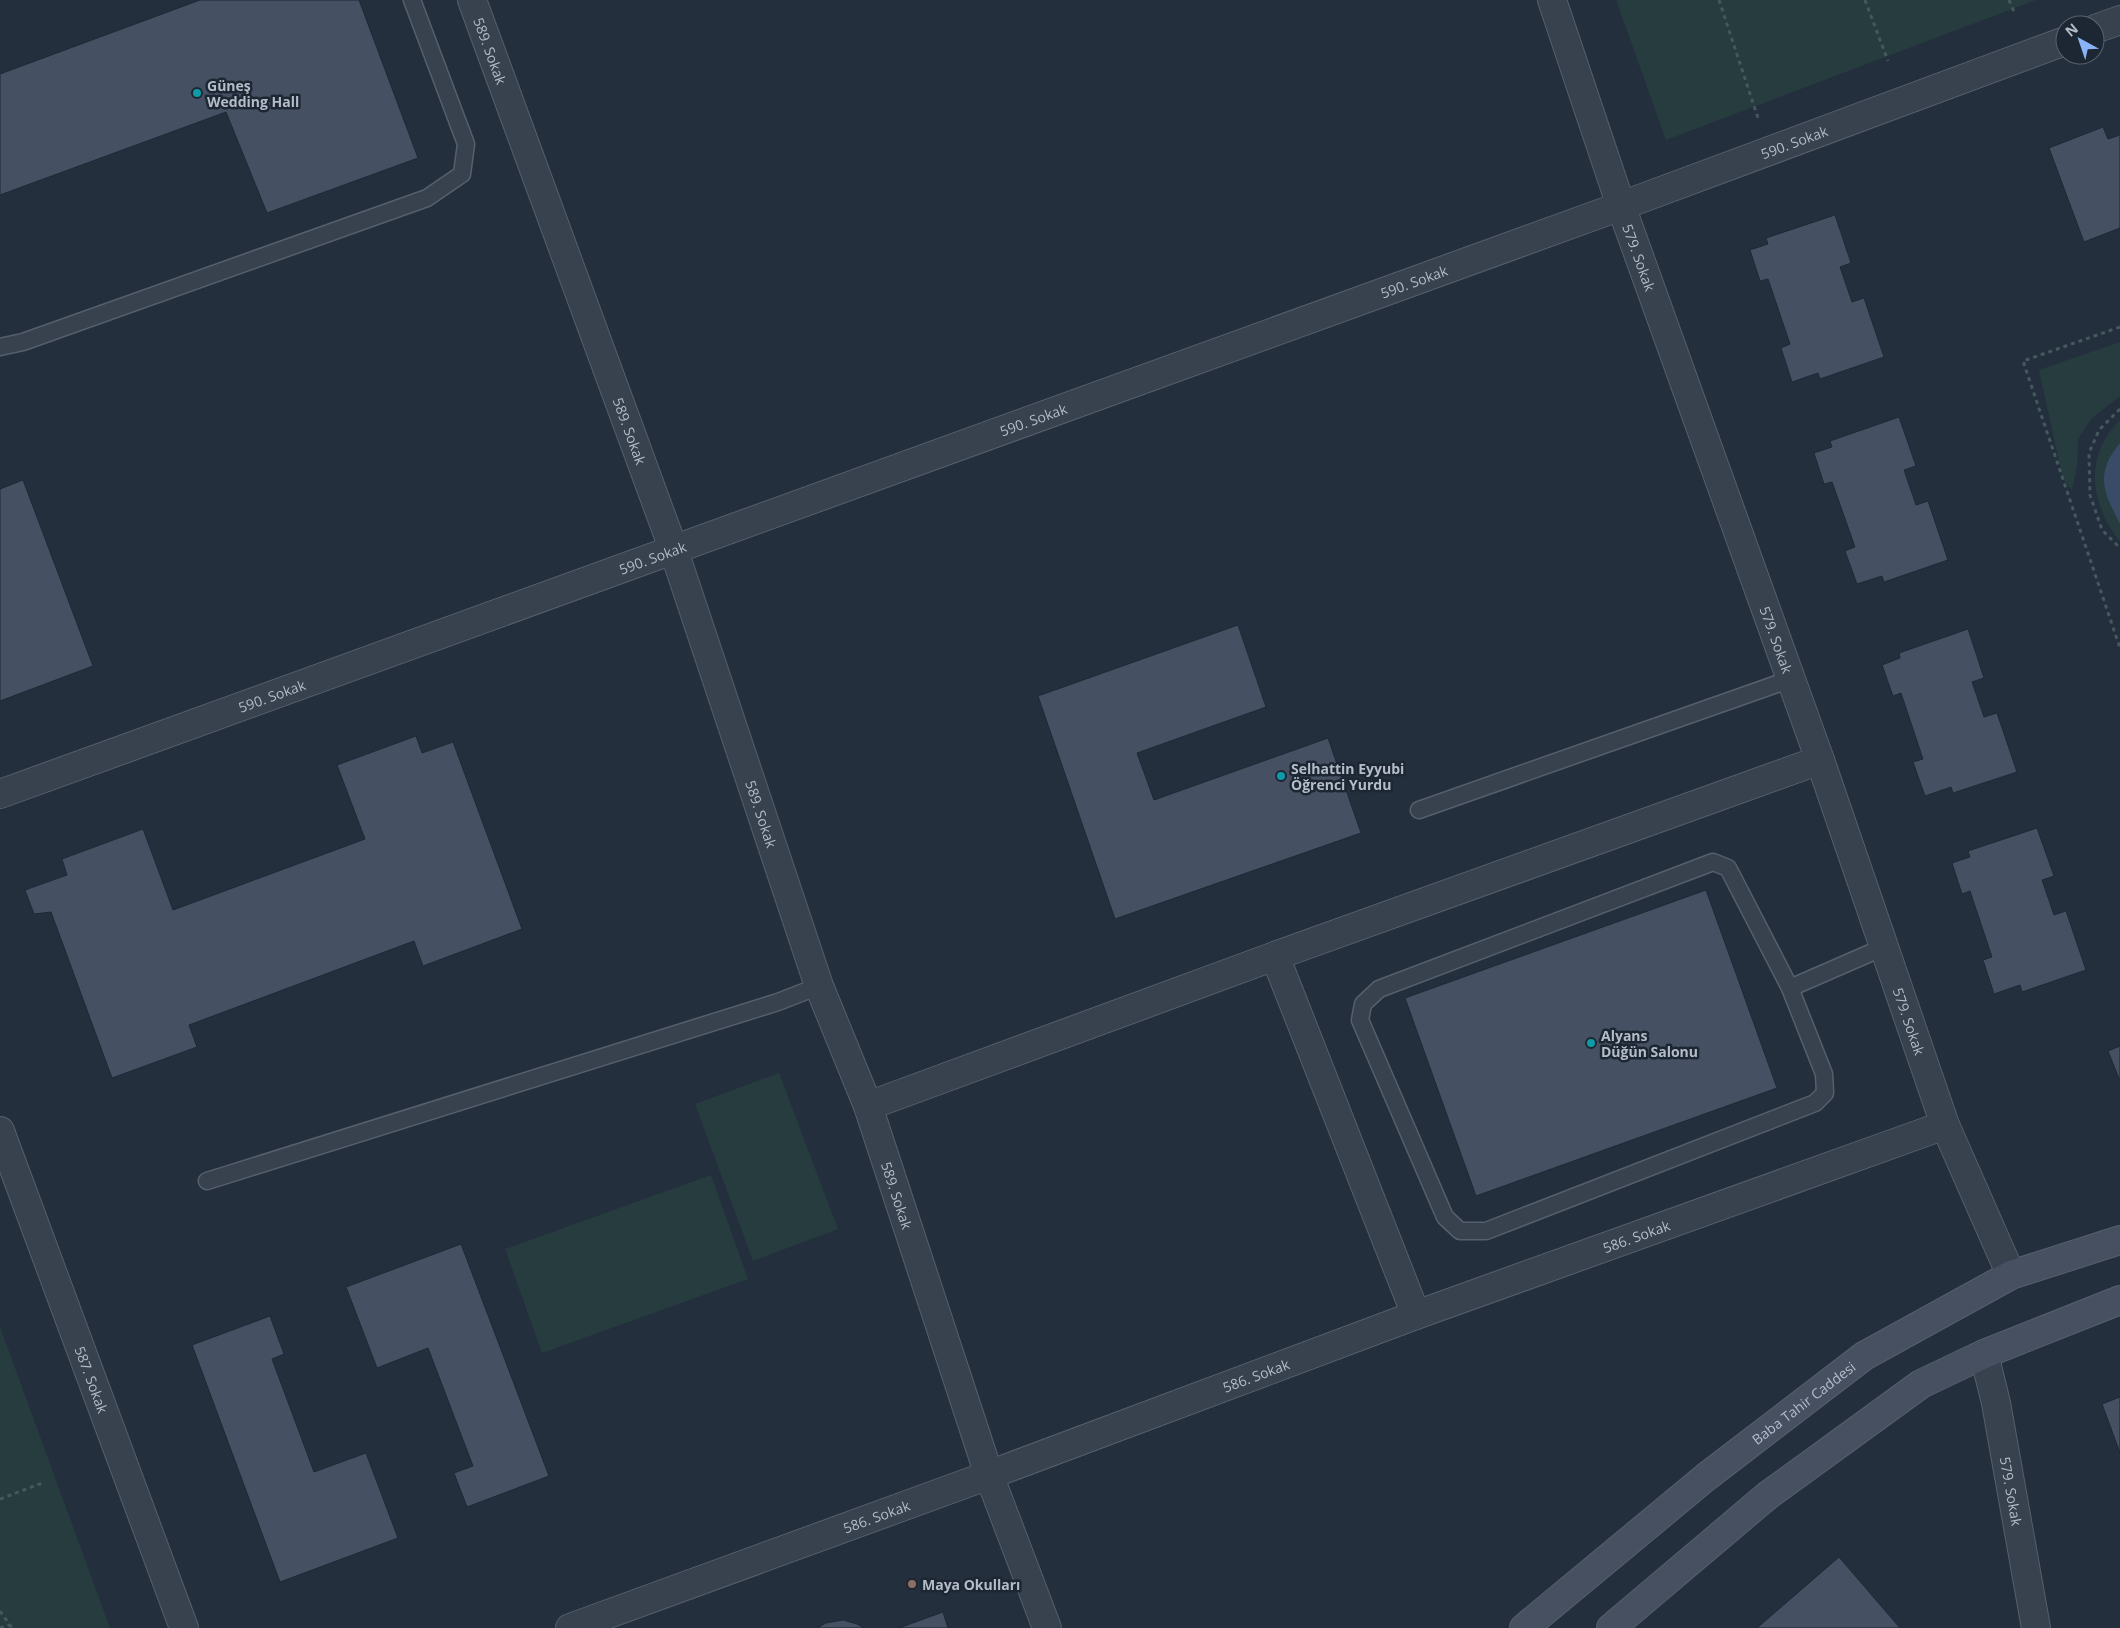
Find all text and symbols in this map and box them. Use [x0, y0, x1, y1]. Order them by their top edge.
street label: 589. Sokak [470, 15, 512, 87]
north arrow [2055, 15, 2105, 65]
text: N [2061, 19, 2082, 41]
place label: Güneş Wedding Hall [207, 76, 299, 111]
marker: Güneş Wedding Hall [191, 87, 203, 99]
street label: 590. Sokak [1758, 120, 1831, 163]
street label: 579. Sokak [1619, 221, 1660, 294]
street label: 590. Sokak [1378, 260, 1451, 302]
street label: 589. Sokak [609, 395, 651, 468]
street label: 590. Sokak [997, 398, 1070, 440]
street label: 590. Sokak [616, 536, 689, 578]
street label: 579. Sokak [1756, 603, 1798, 676]
street label: 590. Sokak [236, 674, 308, 716]
place label: Selhattin Eyyubi Öğrenci Yurdu [1291, 759, 1404, 794]
marker: Selhattin Eyyubi Öğrenci Yurdu [1275, 770, 1287, 782]
street label: 589. Sokak [742, 778, 782, 851]
street label: 579. Sokak [1889, 985, 1930, 1058]
place label: Alyans Düğün Salonu [1601, 1026, 1698, 1061]
marker: Alyans Düğün Salonu [1585, 1037, 1597, 1049]
street label: 589. Sokak [877, 1159, 917, 1232]
street label: 586. Sokak [1600, 1215, 1673, 1257]
street label: 587. Sokak [71, 1343, 113, 1416]
street label: 586. Sokak [1220, 1354, 1293, 1396]
street label: Baba Tahir Caddesi [1748, 1357, 1859, 1448]
street label: 579. Sokak [1996, 1455, 2027, 1528]
street label: 586. Sokak [840, 1495, 913, 1537]
place label: Maya Okulları [922, 1575, 1020, 1594]
marker: Maya Okulları [906, 1578, 918, 1590]

